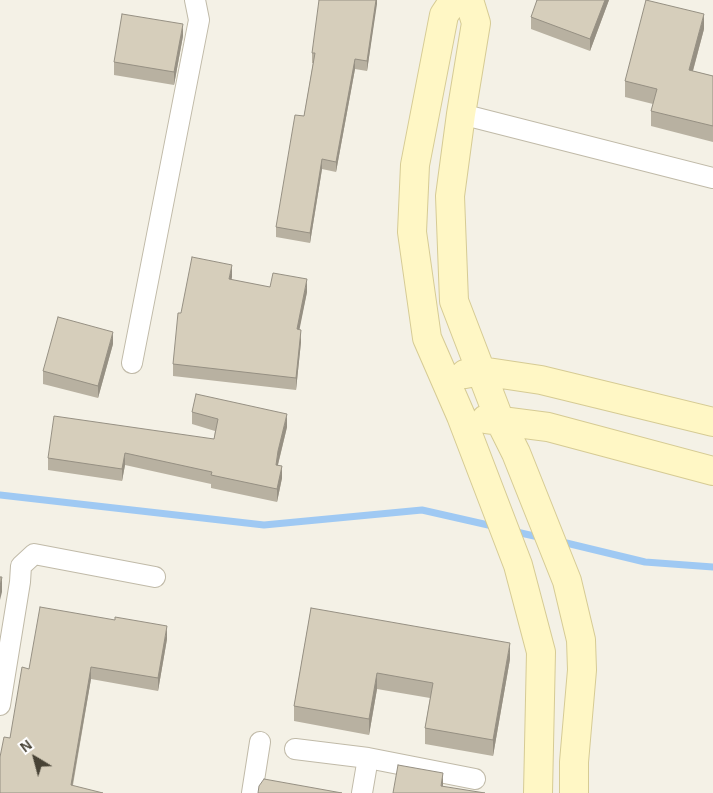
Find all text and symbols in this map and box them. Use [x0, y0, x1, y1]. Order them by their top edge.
north arrow [10, 733, 60, 783]
text: N [17, 737, 35, 755]

